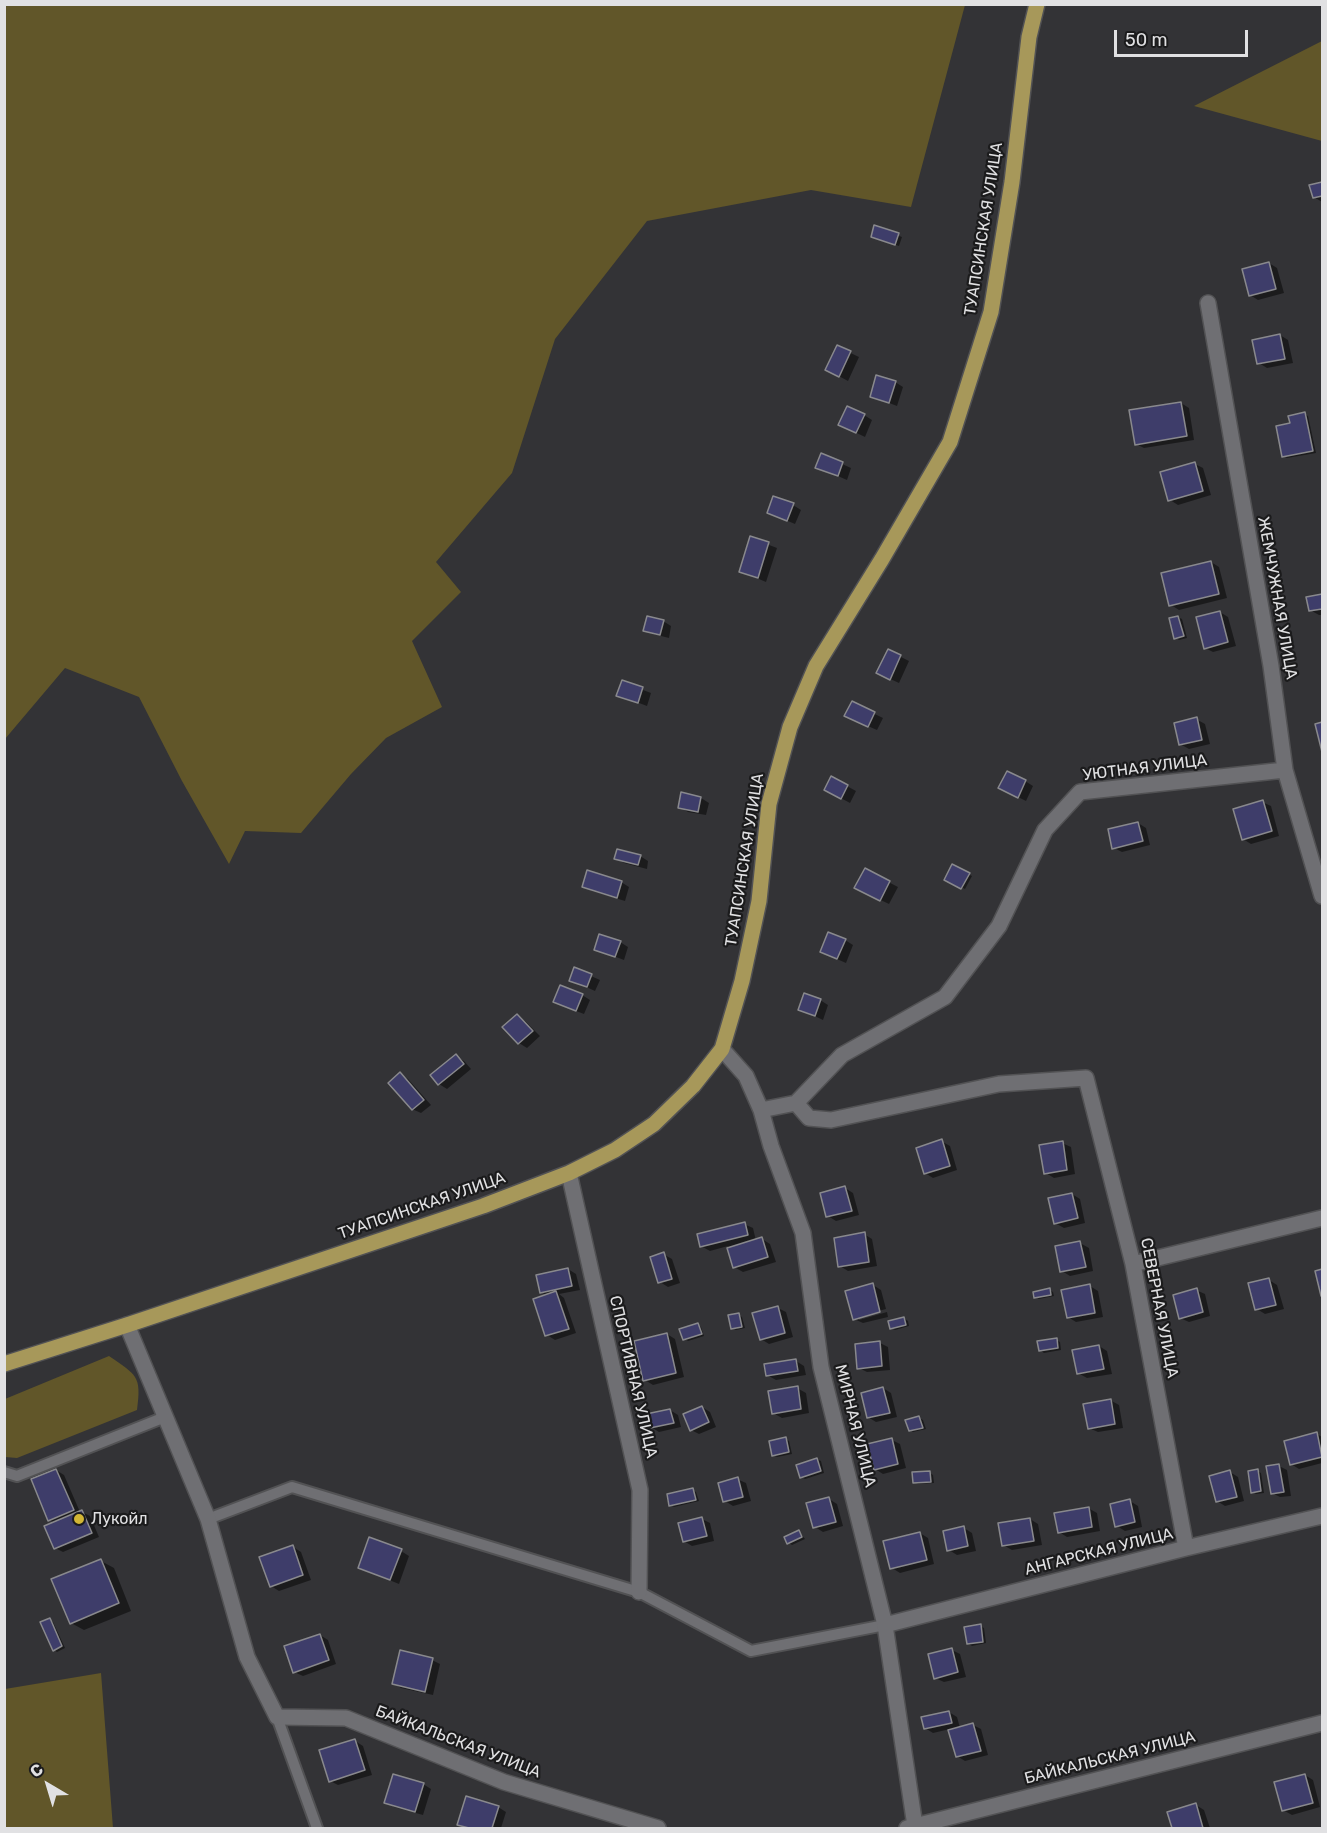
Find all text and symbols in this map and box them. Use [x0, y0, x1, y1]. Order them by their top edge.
scale bar [1117, 18, 1250, 56]
text: 50 m [1125, 29, 1168, 51]
street label: ТУАПСИНСКАЯ УЛИЦА [961, 141, 1007, 317]
street label: ЖЕМЧУЖНАЯ УЛИЦА [1253, 515, 1301, 681]
street label: УЮТНАЯ УЛИЦА [1082, 751, 1208, 785]
street label: ТУАПСИНСКАЯ УЛИЦА [722, 772, 768, 948]
street label: ТУАПСИНСКАЯ УЛИЦА [336, 1168, 508, 1244]
street label: СЕВЕРНАЯ УЛИЦА [1136, 1236, 1182, 1380]
street label: СПОРТИВНАЯ УЛИЦА [605, 1294, 661, 1460]
street label: МИРНАЯ УЛИЦА [830, 1363, 880, 1489]
place label: Лукойл [91, 1509, 147, 1529]
marker: Лукойл [72, 1512, 86, 1526]
street label: АНГАРСКАЯ УЛИЦА [1023, 1524, 1175, 1580]
street label: БАЙКАЛЬСКАЯ УЛИЦА [373, 1702, 543, 1782]
street label: БАЙКАЛЬСКАЯ УЛИЦА [1023, 1727, 1197, 1789]
north arrow [18, 1755, 78, 1815]
text: С [26, 1759, 47, 1781]

